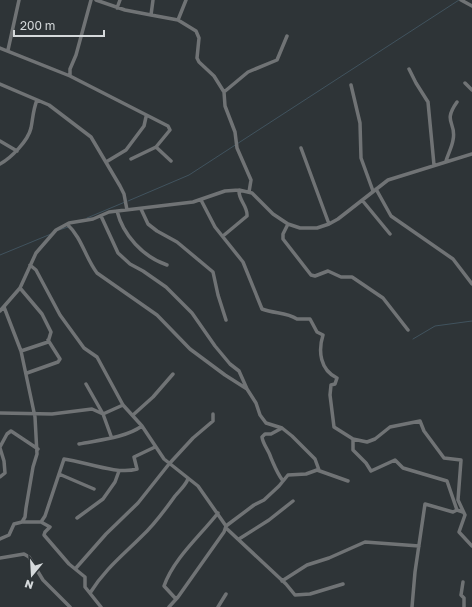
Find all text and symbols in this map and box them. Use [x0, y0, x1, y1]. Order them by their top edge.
scale bar [14, 12, 104, 38]
text: 200 m [20, 18, 55, 33]
north arrow [12, 555, 52, 595]
text: N [23, 578, 35, 592]

